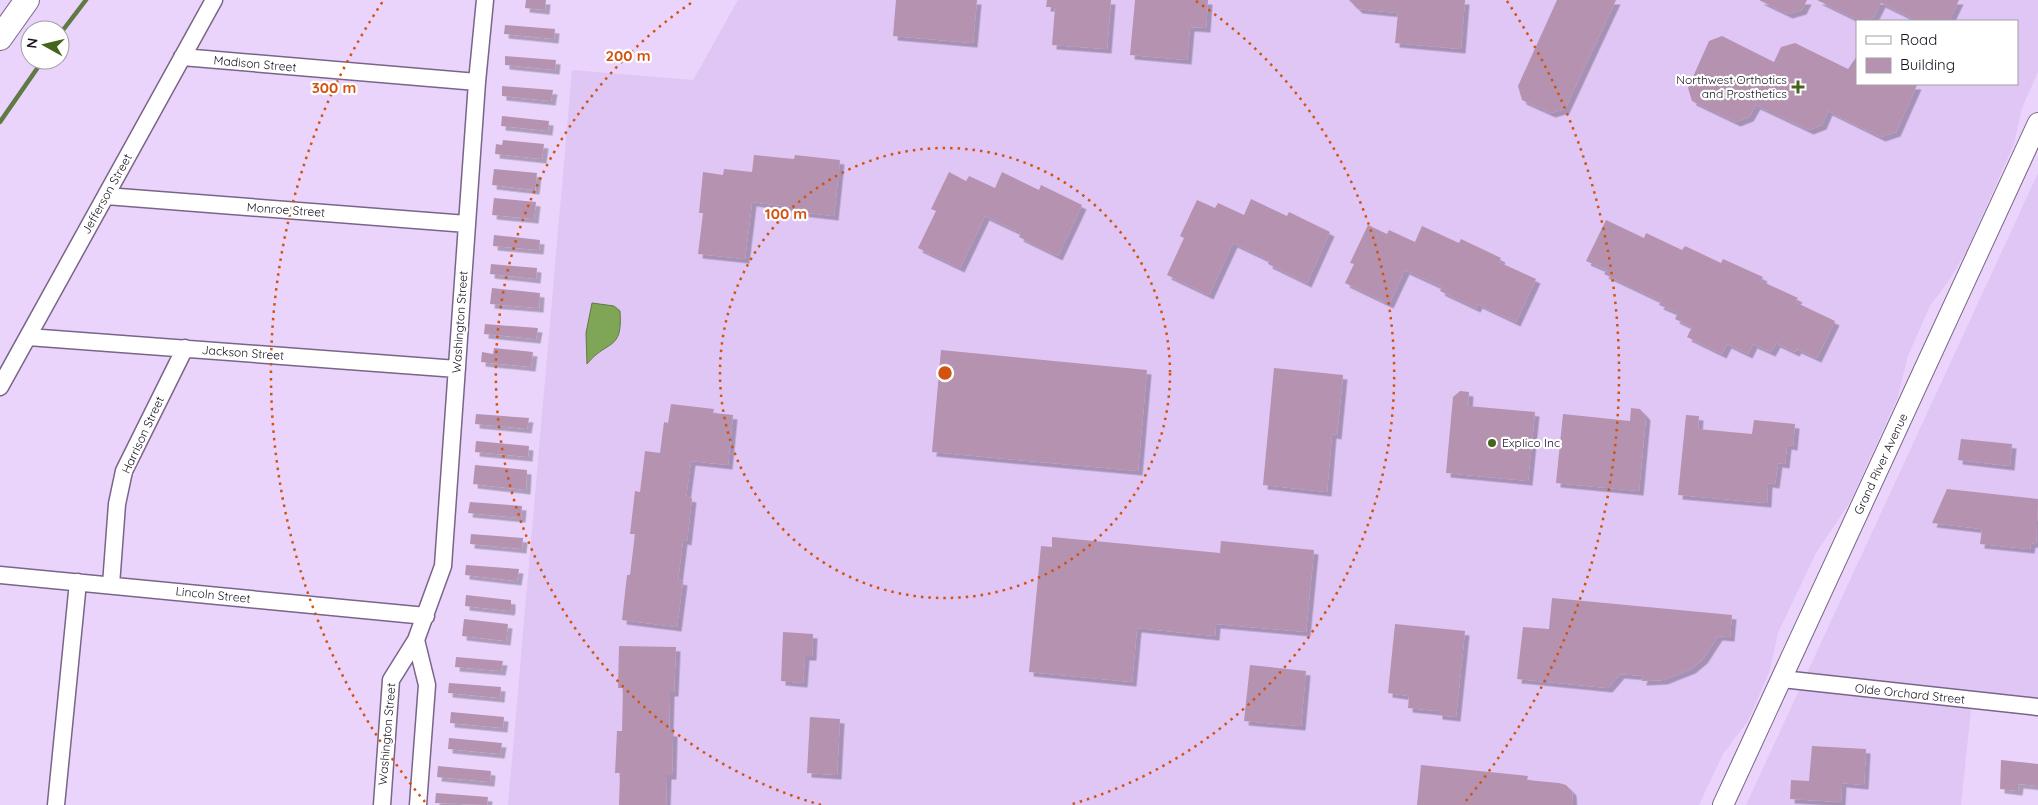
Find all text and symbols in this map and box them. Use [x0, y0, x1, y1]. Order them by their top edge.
north arrow [20, 20, 70, 70]
legend [1856, 20, 2018, 85]
text: Road [1900, 30, 1937, 49]
text: N [22, 37, 42, 50]
text: 200 m [606, 46, 651, 65]
street label: Madison Street [213, 52, 297, 75]
text: Building [1900, 55, 1955, 74]
place label: Northwest Orthotics and Prosthetics [1676, 72, 1787, 101]
text: 300 m [312, 78, 356, 97]
marker: Northwest Orthotics and Prosthetics [1791, 80, 1805, 94]
street label: Jefferson Street [78, 151, 135, 237]
street label: Monroe Street [246, 199, 326, 220]
text: 100 m [765, 204, 807, 223]
street label: Washington Street [448, 270, 471, 374]
street label: Jackson Street [201, 342, 285, 363]
centre of rings [936, 364, 954, 382]
street label: Harrison Street [118, 394, 167, 476]
street label: Grand River Avenue [1850, 410, 1911, 517]
place label: Explico Inc [1502, 435, 1560, 450]
marker: Explico Inc [1486, 437, 1498, 449]
street label: Lincoln Street [175, 583, 251, 606]
street label: Olde Orchard Street [1854, 680, 1966, 707]
street label: Washington Street [375, 682, 398, 786]

